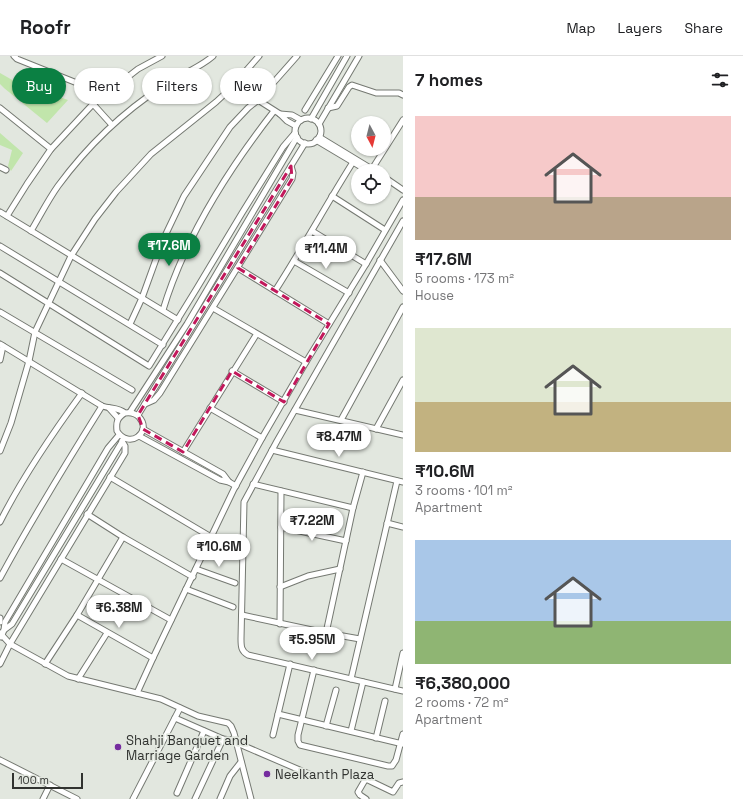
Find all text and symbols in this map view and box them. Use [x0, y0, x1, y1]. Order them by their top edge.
text: Roofr [20, 15, 71, 40]
text: Map [566, 19, 596, 37]
text: Layers [618, 19, 662, 37]
text: Share [684, 19, 723, 37]
chip: Buy [12, 68, 66, 104]
chip: Rent [74, 68, 134, 104]
chip: Filters [142, 68, 212, 104]
chip: New [220, 68, 276, 104]
text: 7 homes [415, 69, 483, 91]
icon: filters [709, 69, 731, 91]
north arrow [351, 116, 391, 156]
map controls [351, 116, 391, 204]
icon: home [537, 142, 609, 214]
button: locate [351, 164, 391, 204]
pin: ₹17.6M [136, 233, 202, 267]
pin: ₹11.4M [293, 236, 359, 270]
text: ₹17.6M [147, 237, 191, 254]
text: ₹11.4M [304, 240, 348, 257]
text: ₹17.6M [415, 248, 472, 270]
text: 5 rooms · 173 m² [415, 270, 514, 287]
text: House [415, 287, 454, 304]
icon: home [537, 354, 609, 426]
pin: ₹8.47M [306, 424, 372, 458]
text: ₹8.47M [316, 428, 362, 445]
text: ₹10.6M [415, 460, 474, 482]
text: 3 rooms · 101 m² [415, 482, 513, 499]
text: Apartment [415, 499, 483, 516]
pin: ₹7.22M [279, 508, 345, 542]
text: ₹7.22M [289, 512, 335, 529]
pin: ₹10.6M [186, 534, 252, 568]
text: ₹10.6M [196, 538, 242, 555]
icon: home [537, 566, 609, 638]
pin: ₹6.38M [86, 595, 152, 629]
text: ₹6.38M [95, 599, 143, 616]
pin: ₹5.95M [279, 627, 345, 661]
text: ₹5.95M [288, 631, 336, 648]
text: ₹6,380,000 [415, 672, 510, 694]
text: 2 rooms · 72 m² [415, 694, 508, 711]
text: Apartment [415, 711, 483, 728]
place label: Shahji Banquet and Marriage Garden [126, 732, 248, 764]
marker: Shahji Banquet and Marriage Garden [113, 742, 123, 752]
place label: Neelkanth Plaza [275, 766, 375, 783]
marker: Neelkanth Plaza [262, 769, 272, 779]
scale bar [12, 771, 83, 790]
text: 100 m [18, 773, 49, 787]

